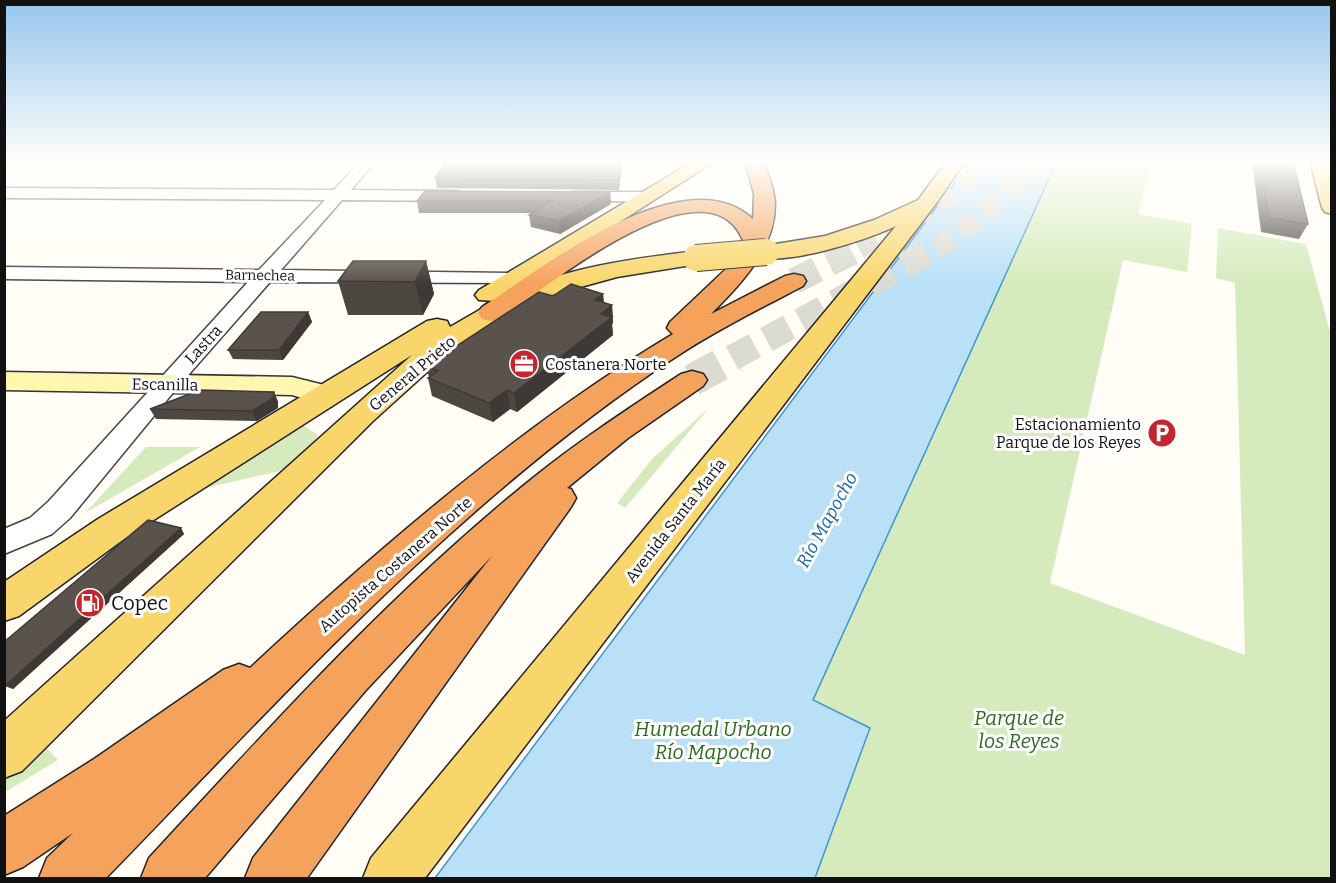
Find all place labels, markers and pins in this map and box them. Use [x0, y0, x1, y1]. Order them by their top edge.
office icon: Costanera Norte [508, 348, 540, 380]
place label: Costanera Norte [545, 355, 667, 374]
place label: Estacionamiento Parque de los Reyes [996, 415, 1141, 452]
parking icon: Estacionamiento Parque de los Reyes [1146, 417, 1178, 449]
fuel station icon: Copec [74, 587, 106, 619]
place label: Copec [111, 591, 168, 615]

